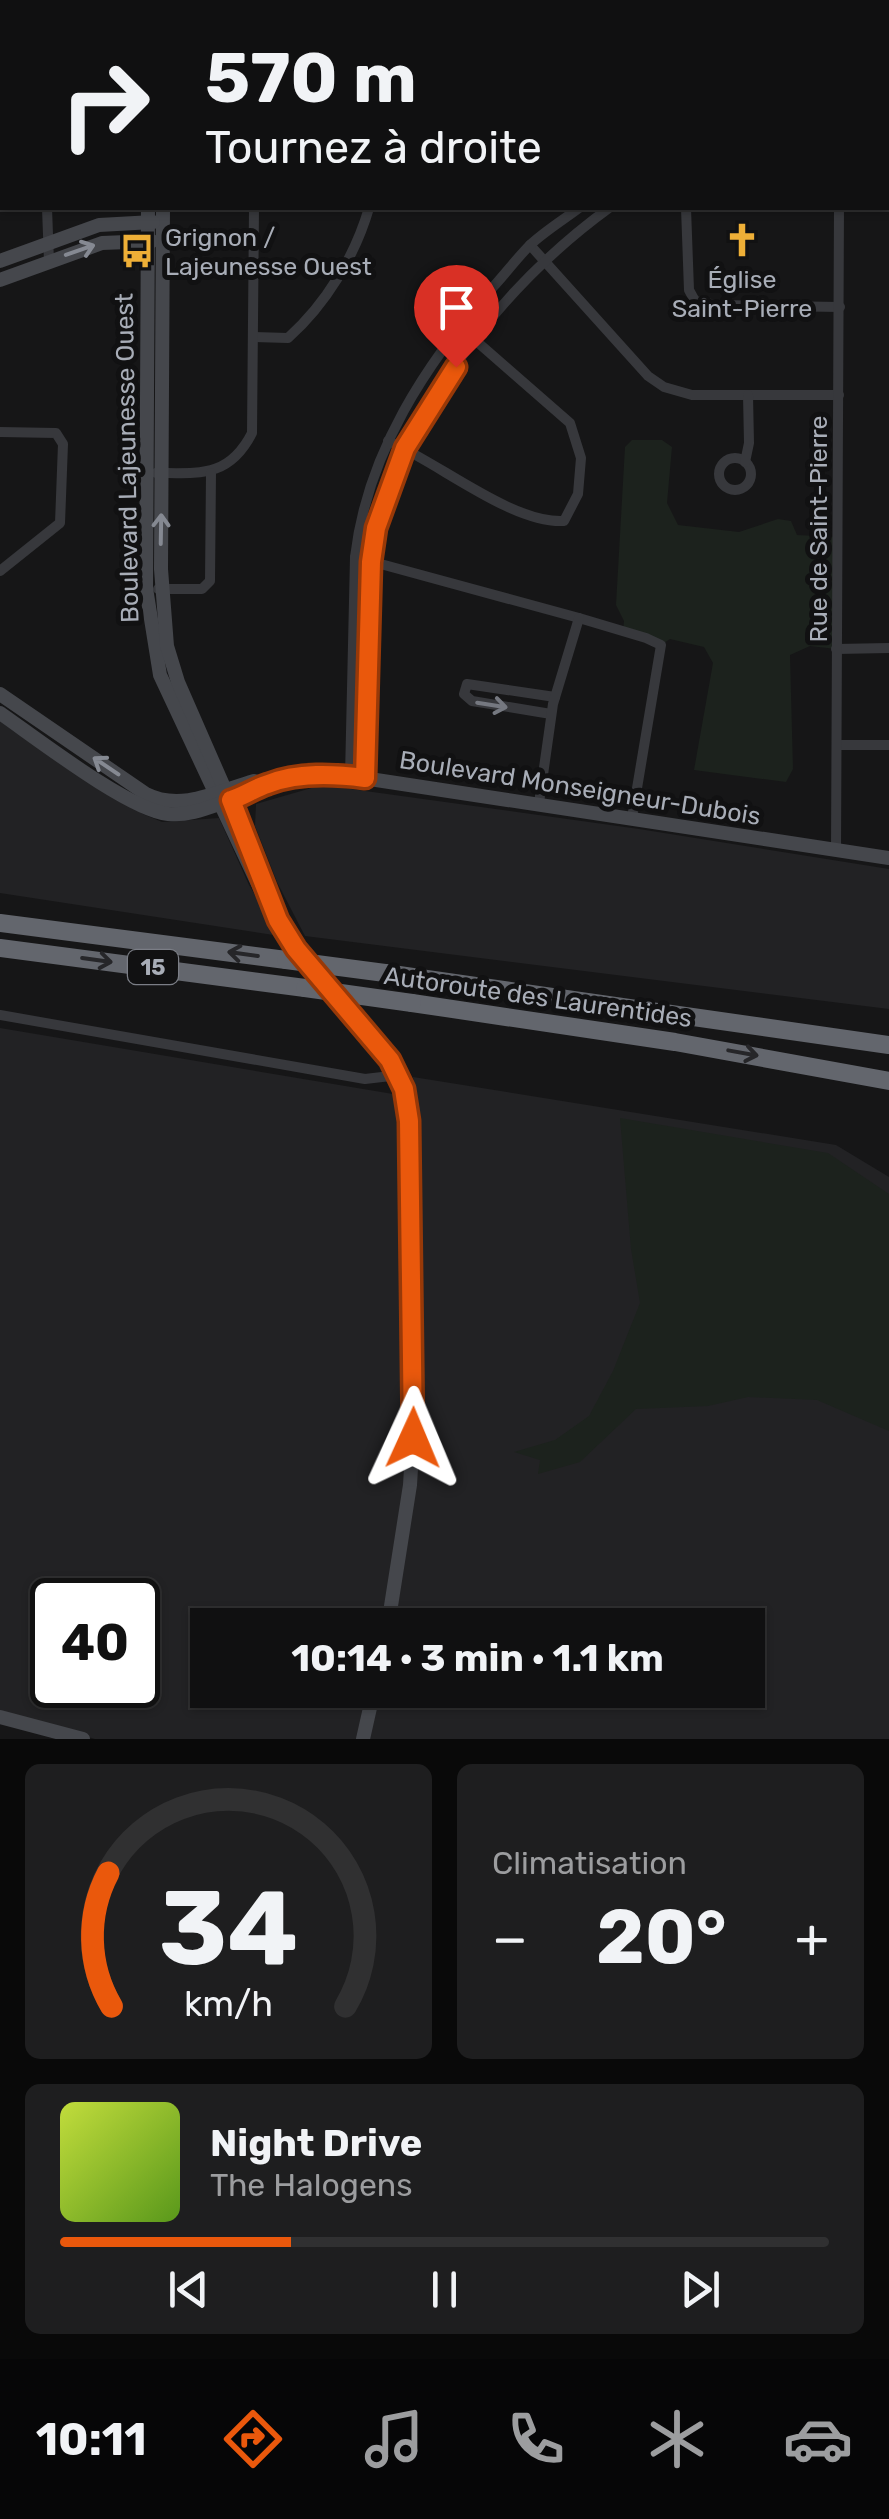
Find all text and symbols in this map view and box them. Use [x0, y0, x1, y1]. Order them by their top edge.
text: 570 m [205, 37, 417, 120]
icon: right [40, 40, 170, 170]
text: Tournez à droite [205, 121, 542, 174]
church icon: Église Saint-Pierre [723, 221, 761, 259]
place label: Grignon / Lajeunesse Ouest [165, 223, 372, 281]
bus stop icon: Grignon / Lajeunesse Ouest [118, 232, 156, 270]
one-way arrow [63, 240, 95, 258]
pin [414, 265, 499, 368]
place label: Église Saint-Pierre [672, 265, 812, 323]
icon: arrive [429, 280, 484, 335]
street label: Boulevard Lajeunesse Ouest [110, 293, 144, 623]
street label: Rue de Saint-Pierre [804, 415, 833, 643]
one-way arrow [152, 514, 171, 546]
one-way arrow [475, 696, 508, 714]
street label: Boulevard Monseigneur-Dubois [397, 745, 763, 831]
one-way arrow [92, 756, 120, 777]
one-way arrow [227, 944, 260, 963]
road number: 15 [128, 950, 178, 984]
one-way arrow [80, 951, 112, 969]
street label: Autoroute des Laurentides [382, 961, 694, 1033]
one-way arrow [726, 1045, 758, 1064]
position arrow [361, 1386, 465, 1490]
speed limit sign: 40 [30, 1578, 160, 1708]
text: 10:14 · 3 min · 1.1 km [291, 1635, 664, 1681]
text: Climatisation [492, 1844, 687, 1882]
text: 34 [159, 1867, 298, 1990]
text: 20° [596, 1893, 727, 1982]
text: − [492, 1906, 528, 1971]
text: + [795, 1906, 829, 1971]
text: km/h [184, 1983, 273, 2025]
text: Night Drive [210, 2120, 422, 2166]
text: The Halogens [210, 2166, 413, 2204]
icon: previous [161, 2262, 216, 2317]
icon: pause [417, 2262, 472, 2317]
icon: next [673, 2262, 728, 2317]
icon: directions [218, 2404, 288, 2474]
icon: music [359, 2404, 429, 2474]
icon: phone [501, 2404, 571, 2474]
icon: climate [642, 2404, 712, 2474]
icon: car [783, 2404, 853, 2474]
text: 10:11 [36, 2413, 147, 2466]

